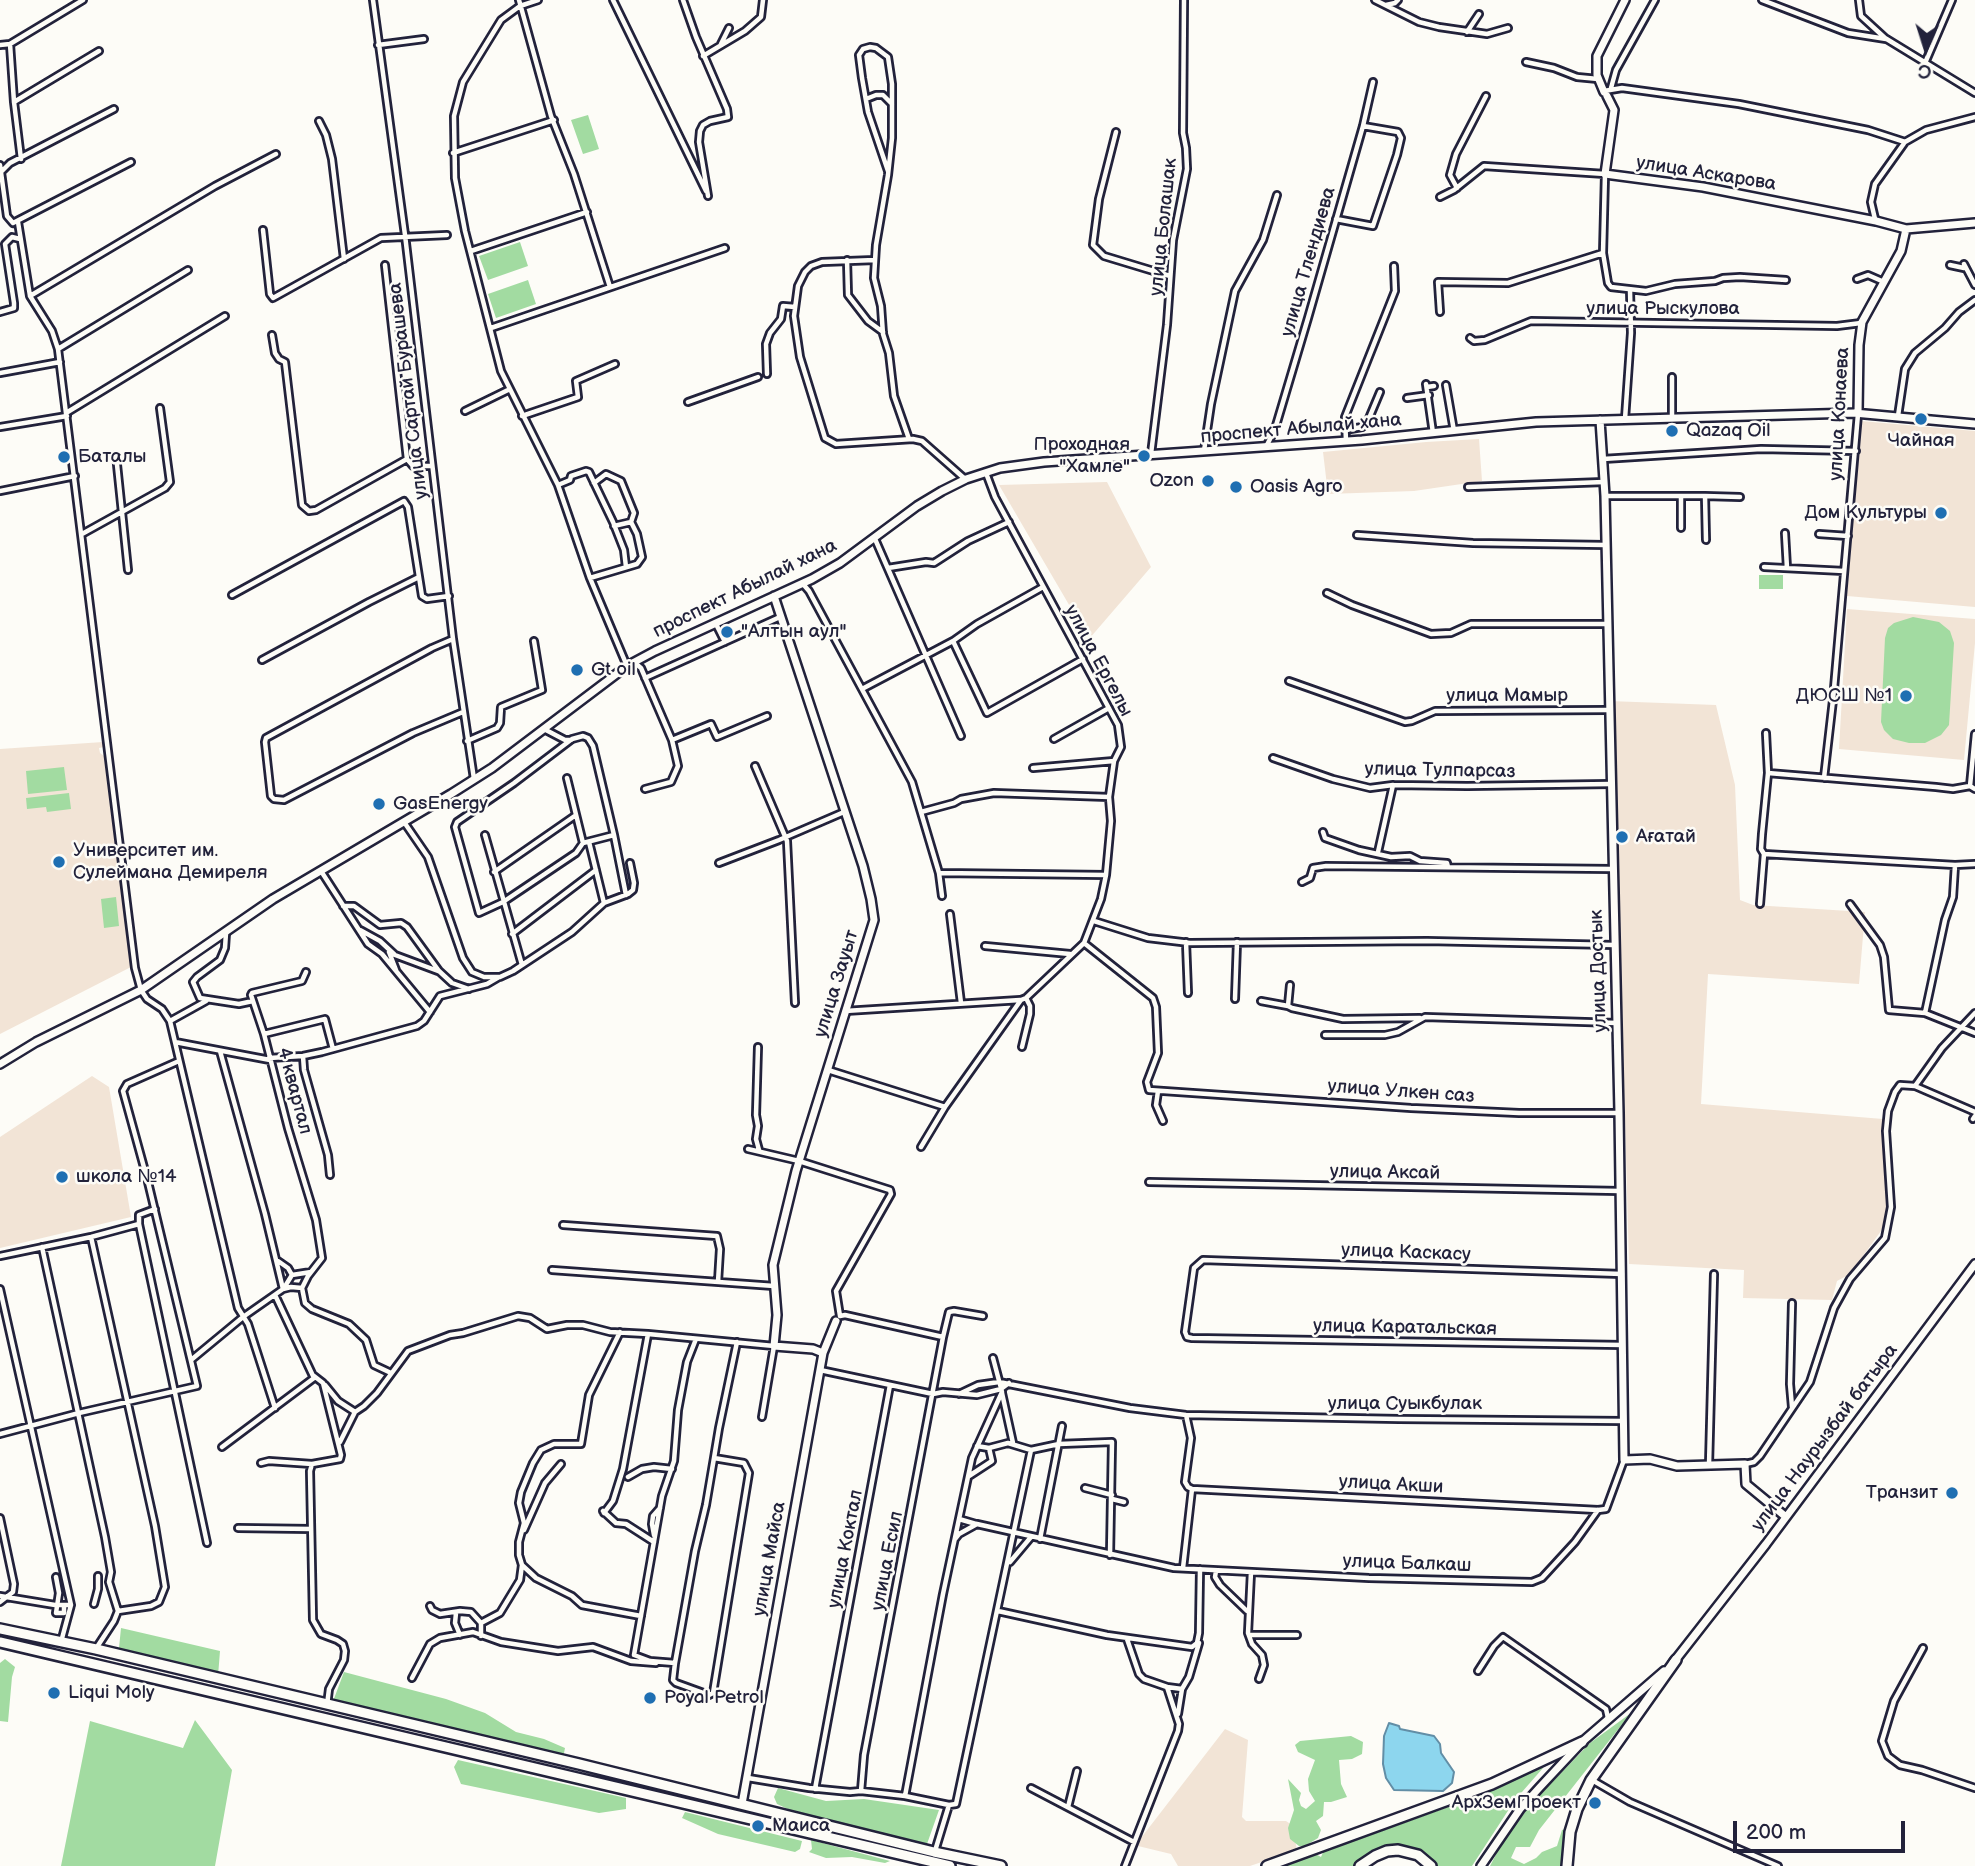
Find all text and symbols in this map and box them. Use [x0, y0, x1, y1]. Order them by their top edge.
north arrow [1891, 14, 1961, 84]
text: С [1918, 59, 1932, 82]
street label: улица Аскарова [1634, 152, 1778, 196]
street label: улица Болашак [1145, 157, 1183, 297]
street label: улица Тлендиева [1277, 184, 1341, 340]
street label: улица Сартай Бурашева [384, 281, 434, 501]
street label: улица Рыскулова [1586, 298, 1740, 320]
street label: улица Конаева [1825, 347, 1855, 481]
street label: проспект Абылай хана [1199, 409, 1403, 449]
marker: Чайная [1913, 411, 1929, 427]
place label: Qazaq Oil [1686, 420, 1771, 442]
marker: Qazaq Oil [1664, 423, 1680, 439]
place label: Чайная [1887, 430, 1955, 452]
place label: Проходная "Хамле" [1033, 434, 1130, 478]
place label: Баталы [78, 446, 147, 468]
marker: Проходная "Хамле" [1136, 448, 1152, 464]
marker: Баталы [56, 449, 72, 465]
place label: Ozon [1149, 470, 1194, 492]
marker: Ozon [1200, 473, 1216, 489]
place label: Oasis Agro [1250, 476, 1343, 498]
marker: Oasis Agro [1228, 479, 1244, 495]
place label: Дом Культуры [1804, 502, 1927, 524]
marker: Дом Культуры [1933, 505, 1949, 521]
street label: проспект Абылай хана [649, 535, 841, 643]
street label: улица Ергелы [1059, 601, 1137, 721]
place label: "Алтын аул" [741, 621, 847, 643]
marker: "Алтын аул" [719, 624, 735, 640]
place label: Gt oil [591, 659, 636, 681]
marker: Gt oil [569, 662, 585, 678]
street label: улица Мамыр [1446, 685, 1568, 707]
place label: ДЮСШ №1 [1796, 685, 1892, 707]
marker: ДЮСШ №1 [1898, 688, 1914, 704]
street label: улица Тулпарсаз [1364, 758, 1516, 784]
place label: GasEnergy [393, 793, 488, 815]
marker: GasEnergy [371, 796, 387, 812]
place label: Ағатай [1636, 826, 1696, 848]
marker: Ағатай [1614, 829, 1630, 845]
place label: Университет им. Сулеймана Демиреля [73, 840, 268, 884]
marker: Университет им. Сулеймана Демиреля [51, 854, 67, 870]
street label: улица Достык [1585, 909, 1613, 1033]
street label: улица Зауыт [810, 927, 864, 1041]
street label: 4 квартал [271, 1045, 317, 1137]
street label: улица Улкен саз [1327, 1075, 1475, 1109]
street label: улица Аксай [1330, 1161, 1440, 1185]
place label: школа №14 [76, 1166, 177, 1188]
marker: школа №14 [54, 1169, 70, 1185]
street label: улица Каскасу [1341, 1239, 1471, 1267]
street label: улица Каратальская [1313, 1315, 1497, 1341]
street label: улица Наурызбай батыра [1747, 1340, 1903, 1536]
street label: улица Суыкбулак [1328, 1393, 1482, 1415]
street label: улица Акши [1338, 1471, 1444, 1499]
place label: Транзит [1866, 1482, 1938, 1504]
marker: Транзит [1944, 1485, 1960, 1501]
street label: улица Коктал [823, 1488, 869, 1610]
street label: улица Майса [749, 1500, 791, 1618]
street label: улица Есил [867, 1509, 909, 1613]
street label: улица Балкаш [1342, 1550, 1472, 1578]
place label: Liqui Moly [68, 1682, 155, 1704]
marker: Liqui Moly [46, 1685, 62, 1701]
place label: Poyal Petrol [664, 1687, 764, 1709]
marker: Poyal Petrol [642, 1690, 658, 1706]
place label: АрхЗемПроект [1452, 1792, 1581, 1814]
marker: АрхЗемПроект [1587, 1795, 1603, 1811]
scale bar [1737, 1806, 1909, 1850]
place label: Маиса [772, 1815, 830, 1837]
marker: Маиса [750, 1818, 766, 1834]
text: 200 m [1746, 1820, 1806, 1845]

